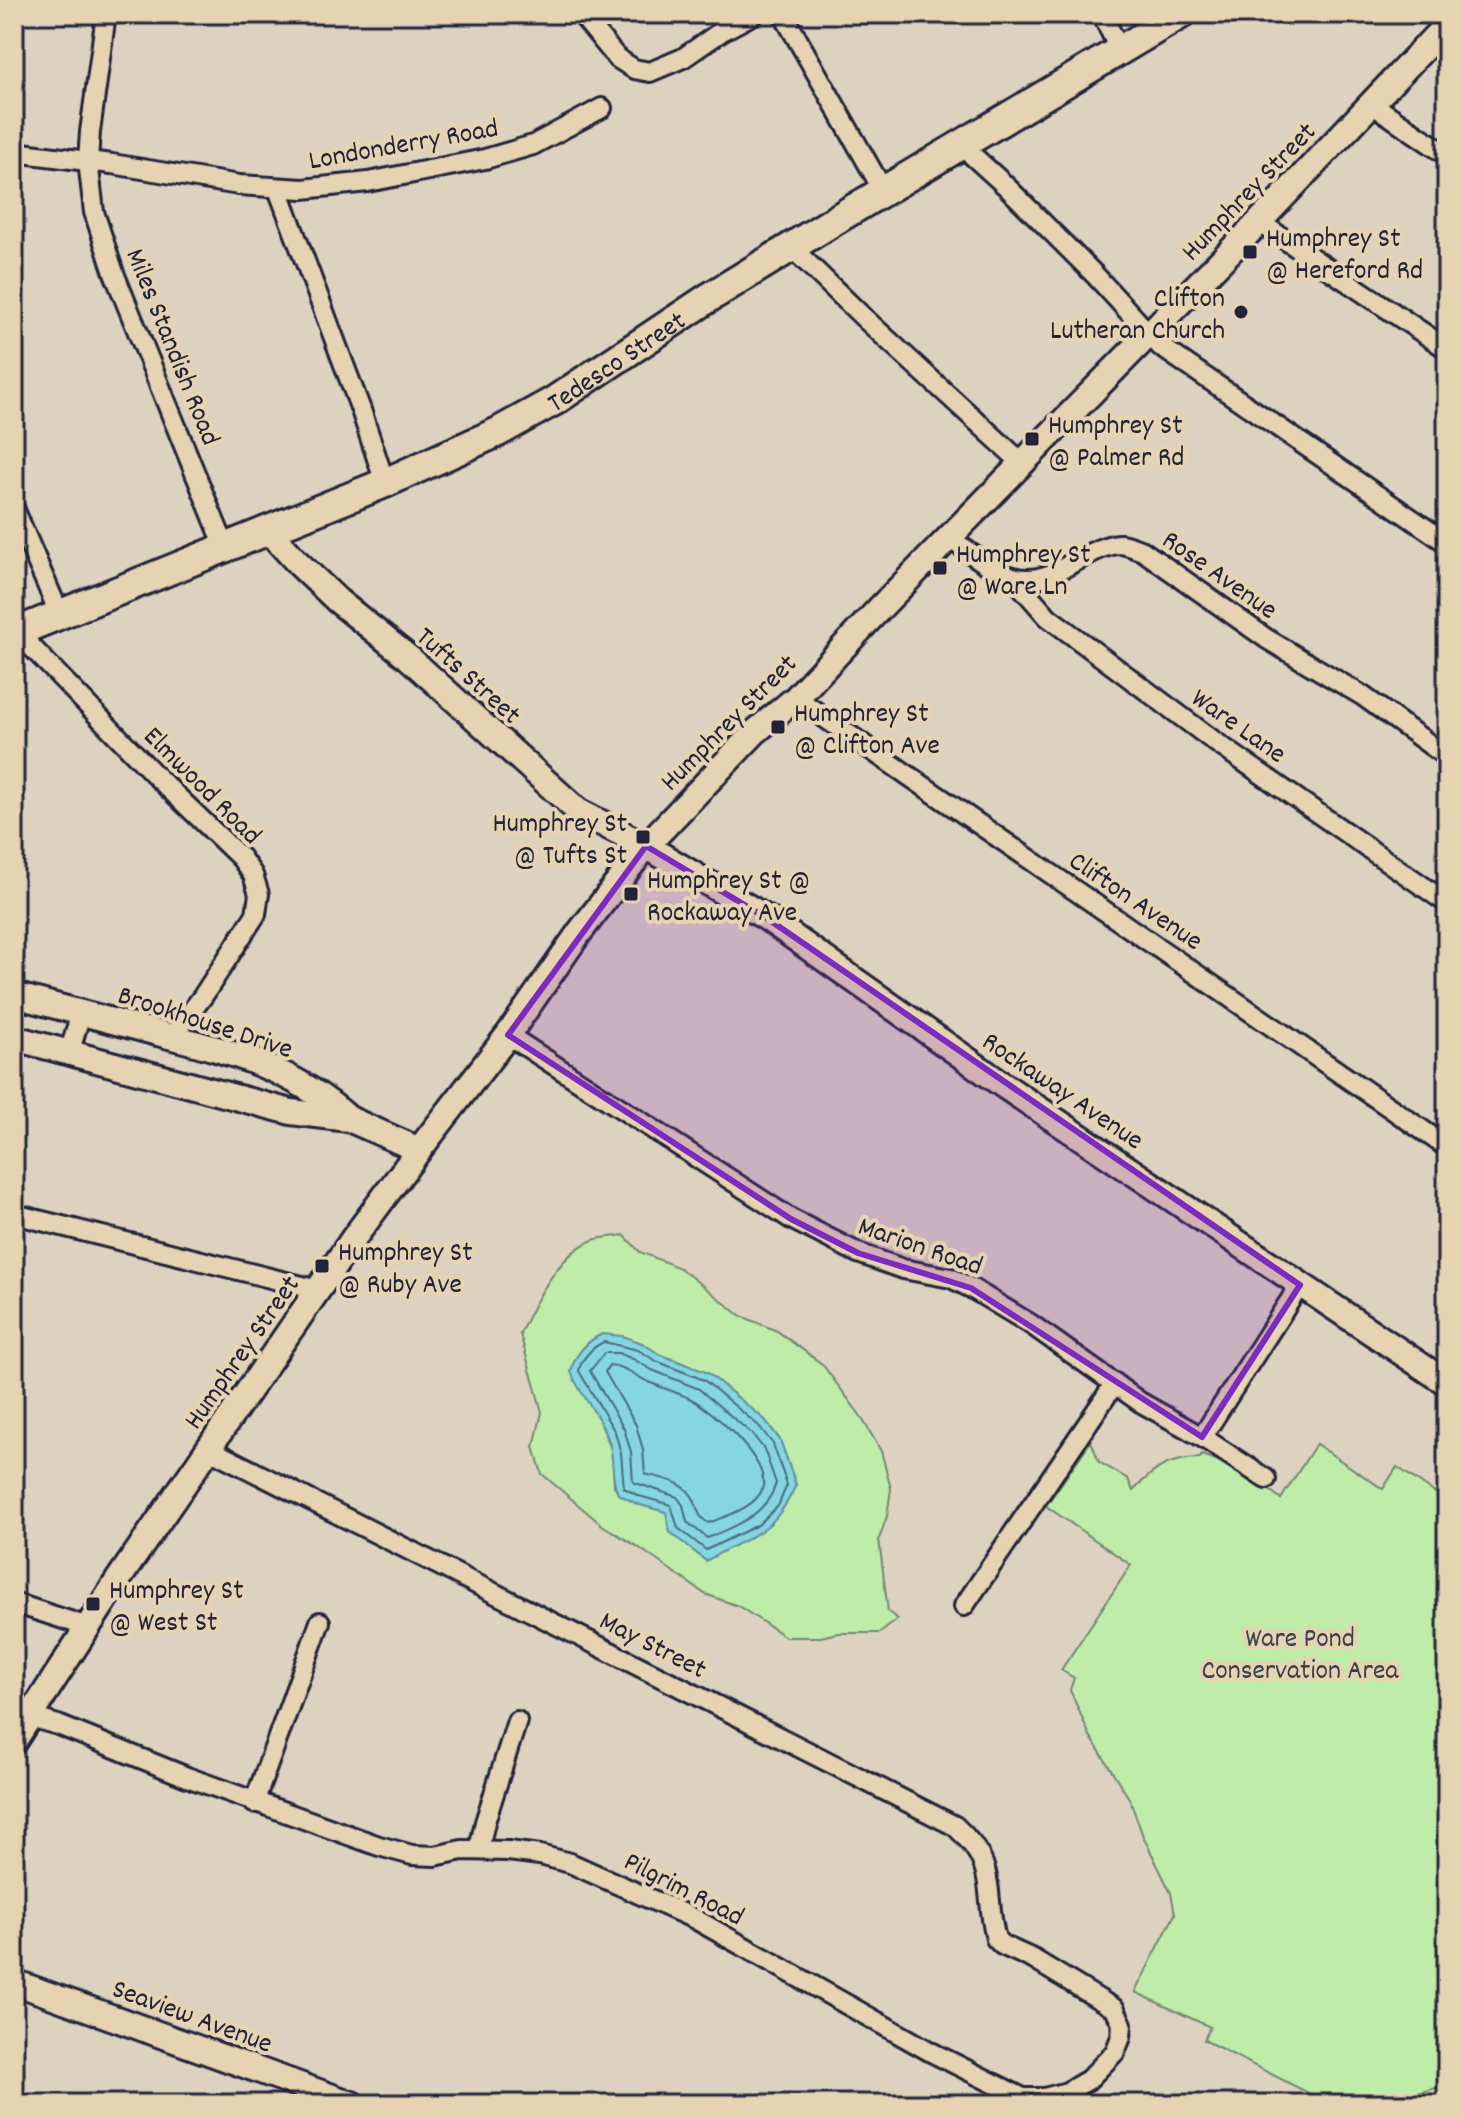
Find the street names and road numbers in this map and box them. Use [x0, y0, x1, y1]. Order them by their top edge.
street label: Londonderry Road [306, 111, 502, 183]
street label: Humphrey Street [1174, 115, 1327, 272]
street label: Miles Standish Road [113, 243, 228, 452]
street label: Tedesco Street [542, 303, 695, 426]
street label: Rose Avenue [1152, 523, 1284, 632]
street label: Tufts Street [405, 619, 528, 736]
street label: Humphrey Street [653, 647, 808, 802]
street label: Ware Lane [1181, 681, 1293, 776]
street label: Elmwood Road [132, 719, 269, 856]
street label: Clifton Avenue [1059, 843, 1209, 963]
street label: Brookhouse Drive [112, 978, 297, 1072]
street label: Rockaway Avenue [972, 1024, 1150, 1162]
street label: Marion Road [852, 1209, 987, 1289]
street label: Humphrey Street [176, 1269, 312, 1439]
street label: May Street [591, 1603, 712, 1691]
street label: Pilgrim Road [616, 1844, 750, 1939]
street label: Seaview Avenue [106, 1971, 277, 2066]

